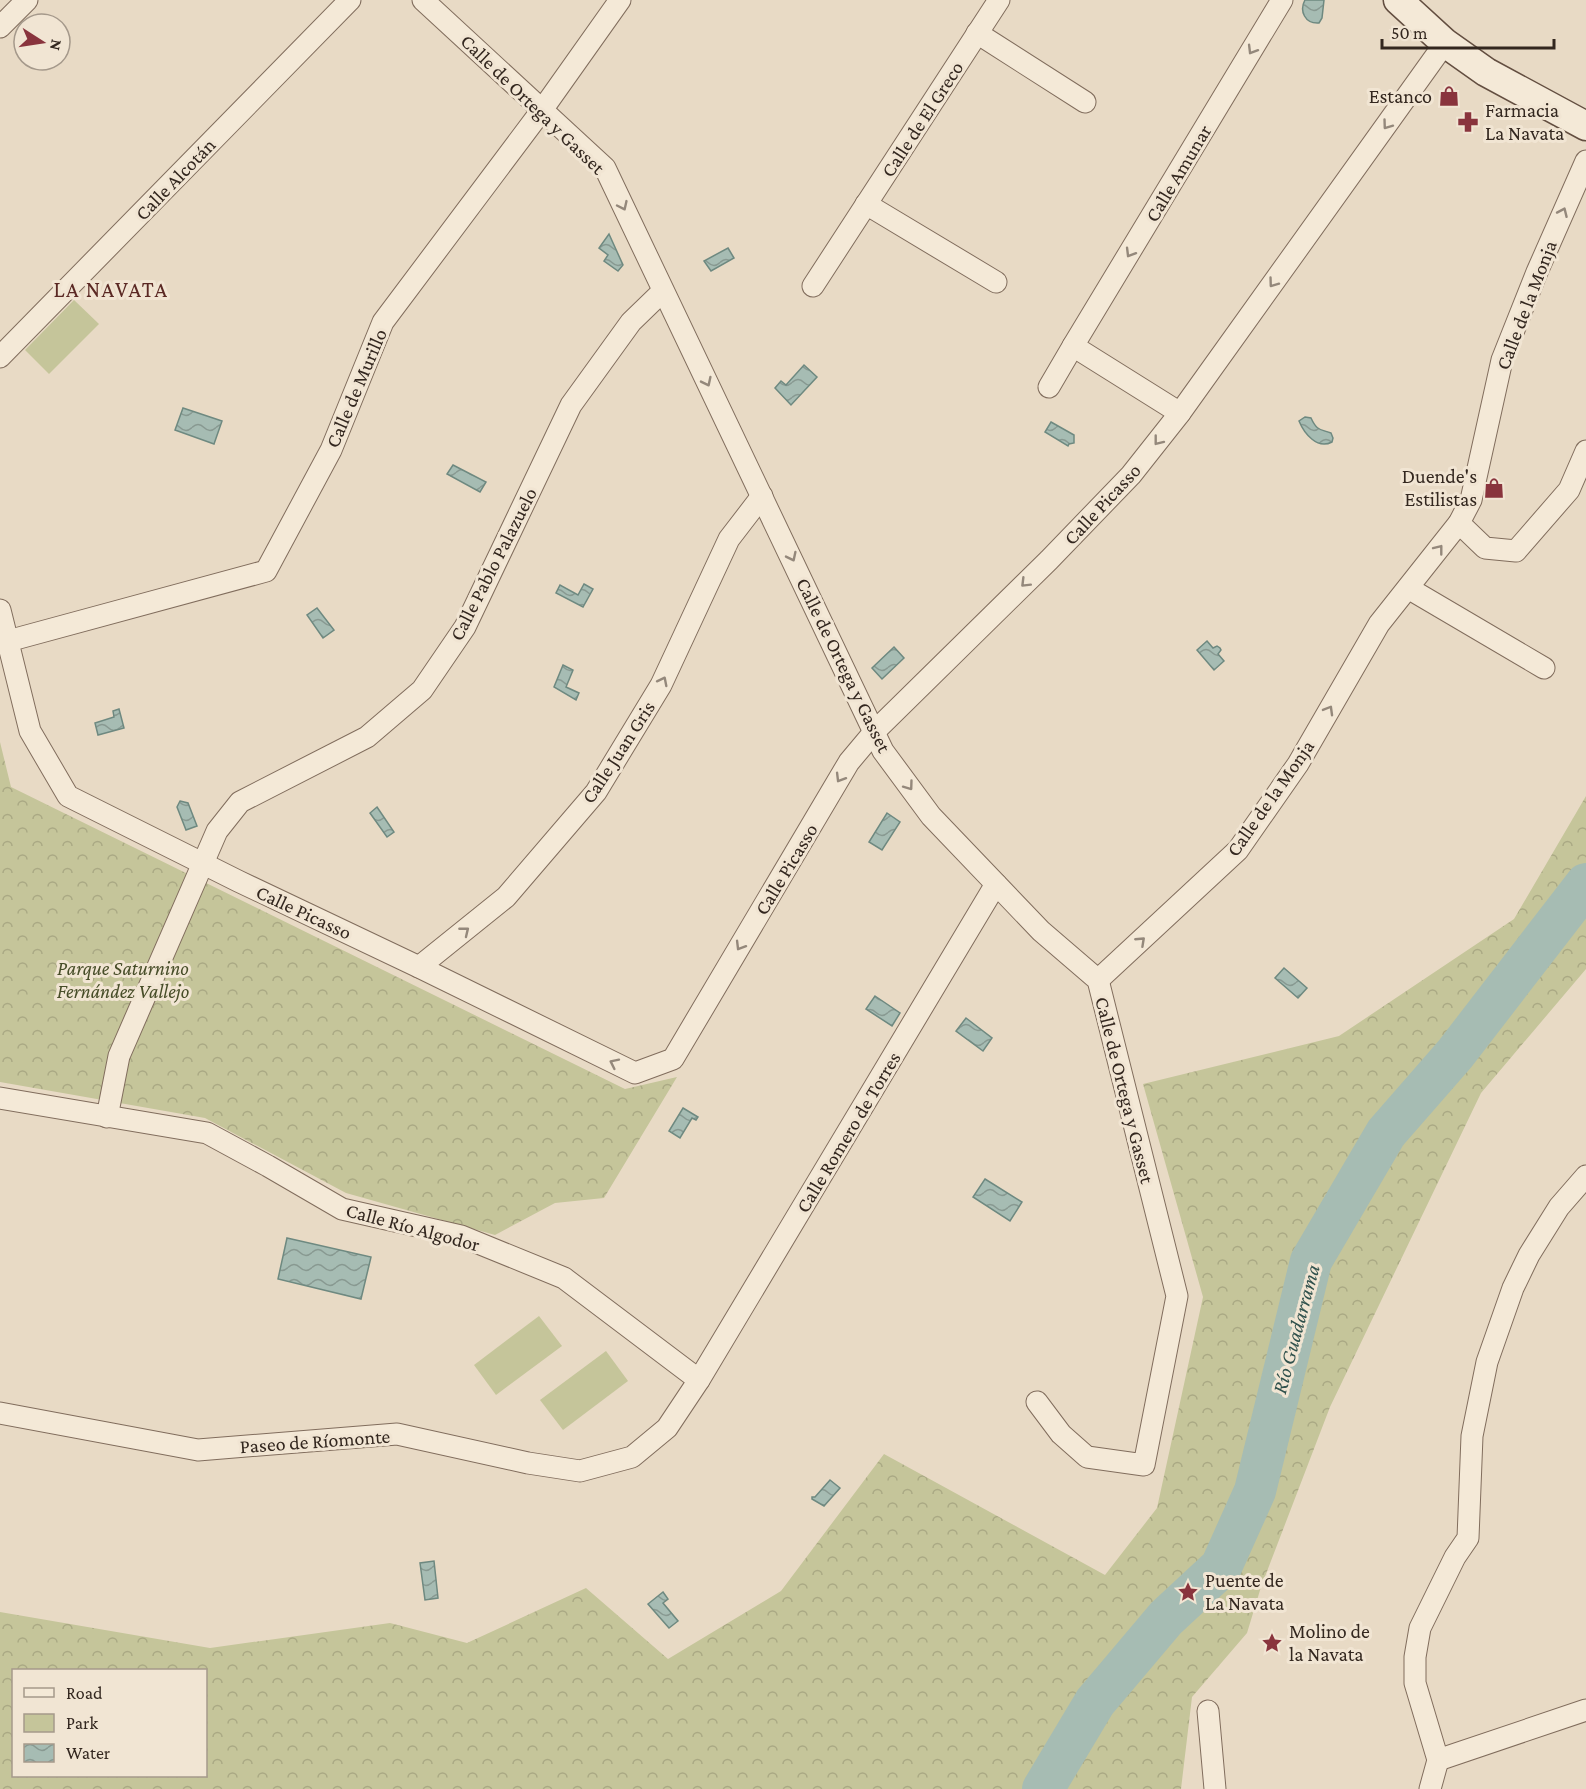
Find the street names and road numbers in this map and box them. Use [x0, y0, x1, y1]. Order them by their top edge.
street label: Calle de Ortega y Gasset [456, 30, 610, 179]
street label: Calle de El Greco [877, 57, 968, 181]
street label: Calle Amunar [1140, 121, 1216, 225]
street label: Calle Alcotán [131, 133, 220, 225]
street label: Calle de la Monja [1491, 237, 1562, 373]
street label: Calle de Murillo [321, 325, 391, 451]
street label: Calle Picasso [1059, 459, 1145, 549]
street label: Calle Pablo Palazuelo [445, 484, 541, 644]
street label: Calle de Ortega y Gasset [791, 574, 896, 757]
street label: Calle Juan Gris [577, 697, 660, 808]
street label: Calle de la Monja [1222, 736, 1319, 861]
street label: Calle Picasso [750, 819, 822, 919]
street label: Calle Picasso [253, 880, 355, 944]
street label: Calle de Ortega y Gasset [1090, 994, 1159, 1186]
street label: Calle Romero de Torres [791, 1048, 905, 1216]
street label: Calle Río Algodor [343, 1199, 482, 1256]
street label: Paseo de Ríomonte [239, 1425, 391, 1457]

